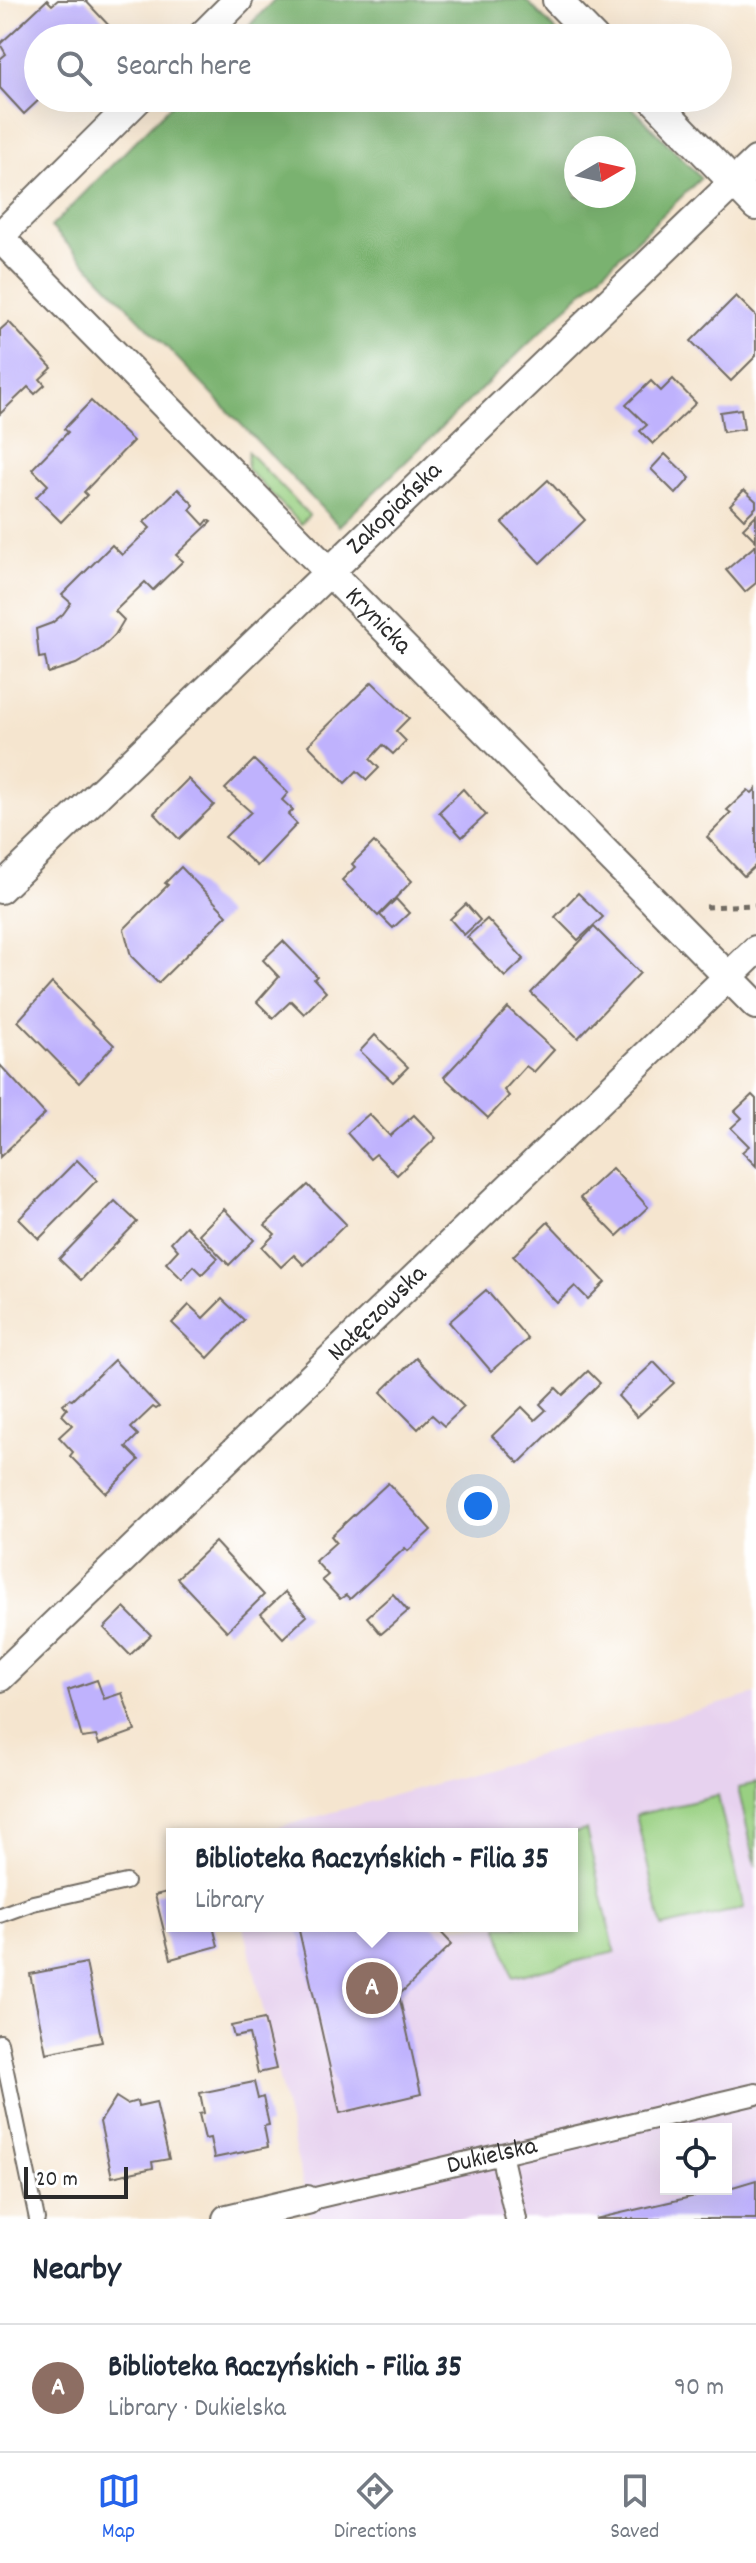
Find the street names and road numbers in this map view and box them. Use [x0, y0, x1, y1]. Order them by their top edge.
street label: Zakopiańska [338, 453, 452, 564]
street label: Krynicka [336, 579, 420, 664]
street label: Nałęczowska [320, 1256, 436, 1371]
street label: Dukielska [443, 2128, 541, 2185]

